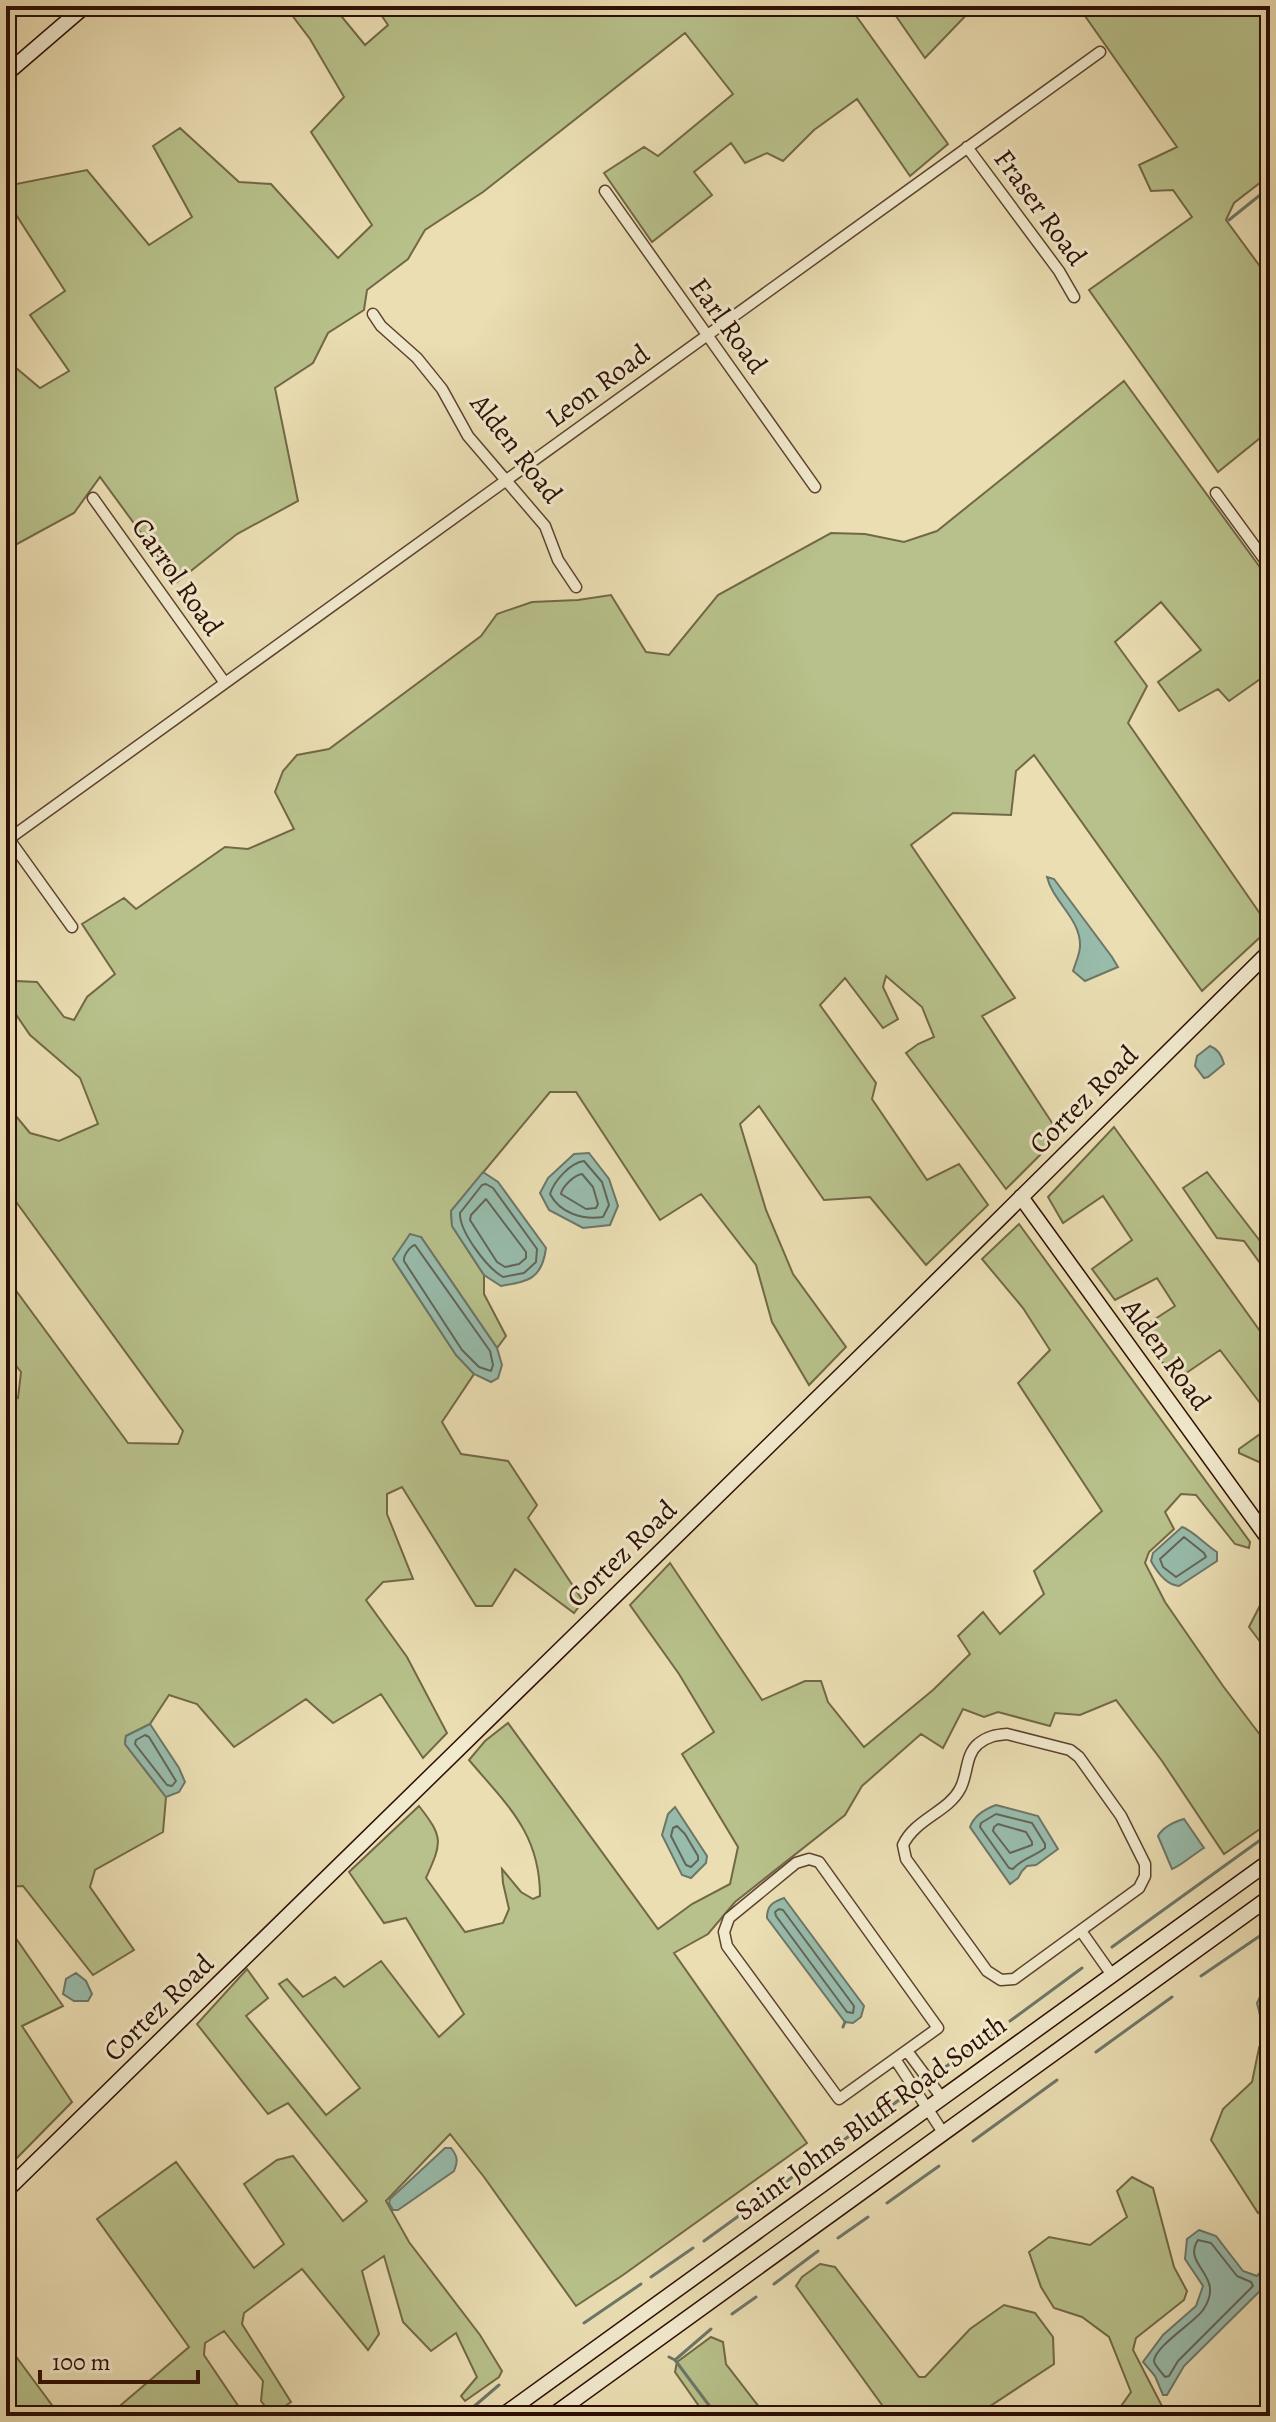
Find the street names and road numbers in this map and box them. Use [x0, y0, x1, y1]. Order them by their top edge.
street label: Fraser Road [985, 142, 1096, 274]
street label: Earl Road [680, 270, 777, 382]
street label: Leon Road [538, 335, 658, 436]
street label: Alden Road [461, 385, 572, 512]
street label: Carrol Road [123, 510, 232, 644]
street label: Cortez Road [1021, 1036, 1147, 1163]
street label: Alden Road [1112, 1290, 1220, 1419]
street label: Cortez Road [558, 1491, 686, 1616]
street label: Cortez Road [95, 1945, 223, 2070]
street label: Saint Johns Bluff Road South [727, 2006, 1014, 2229]

